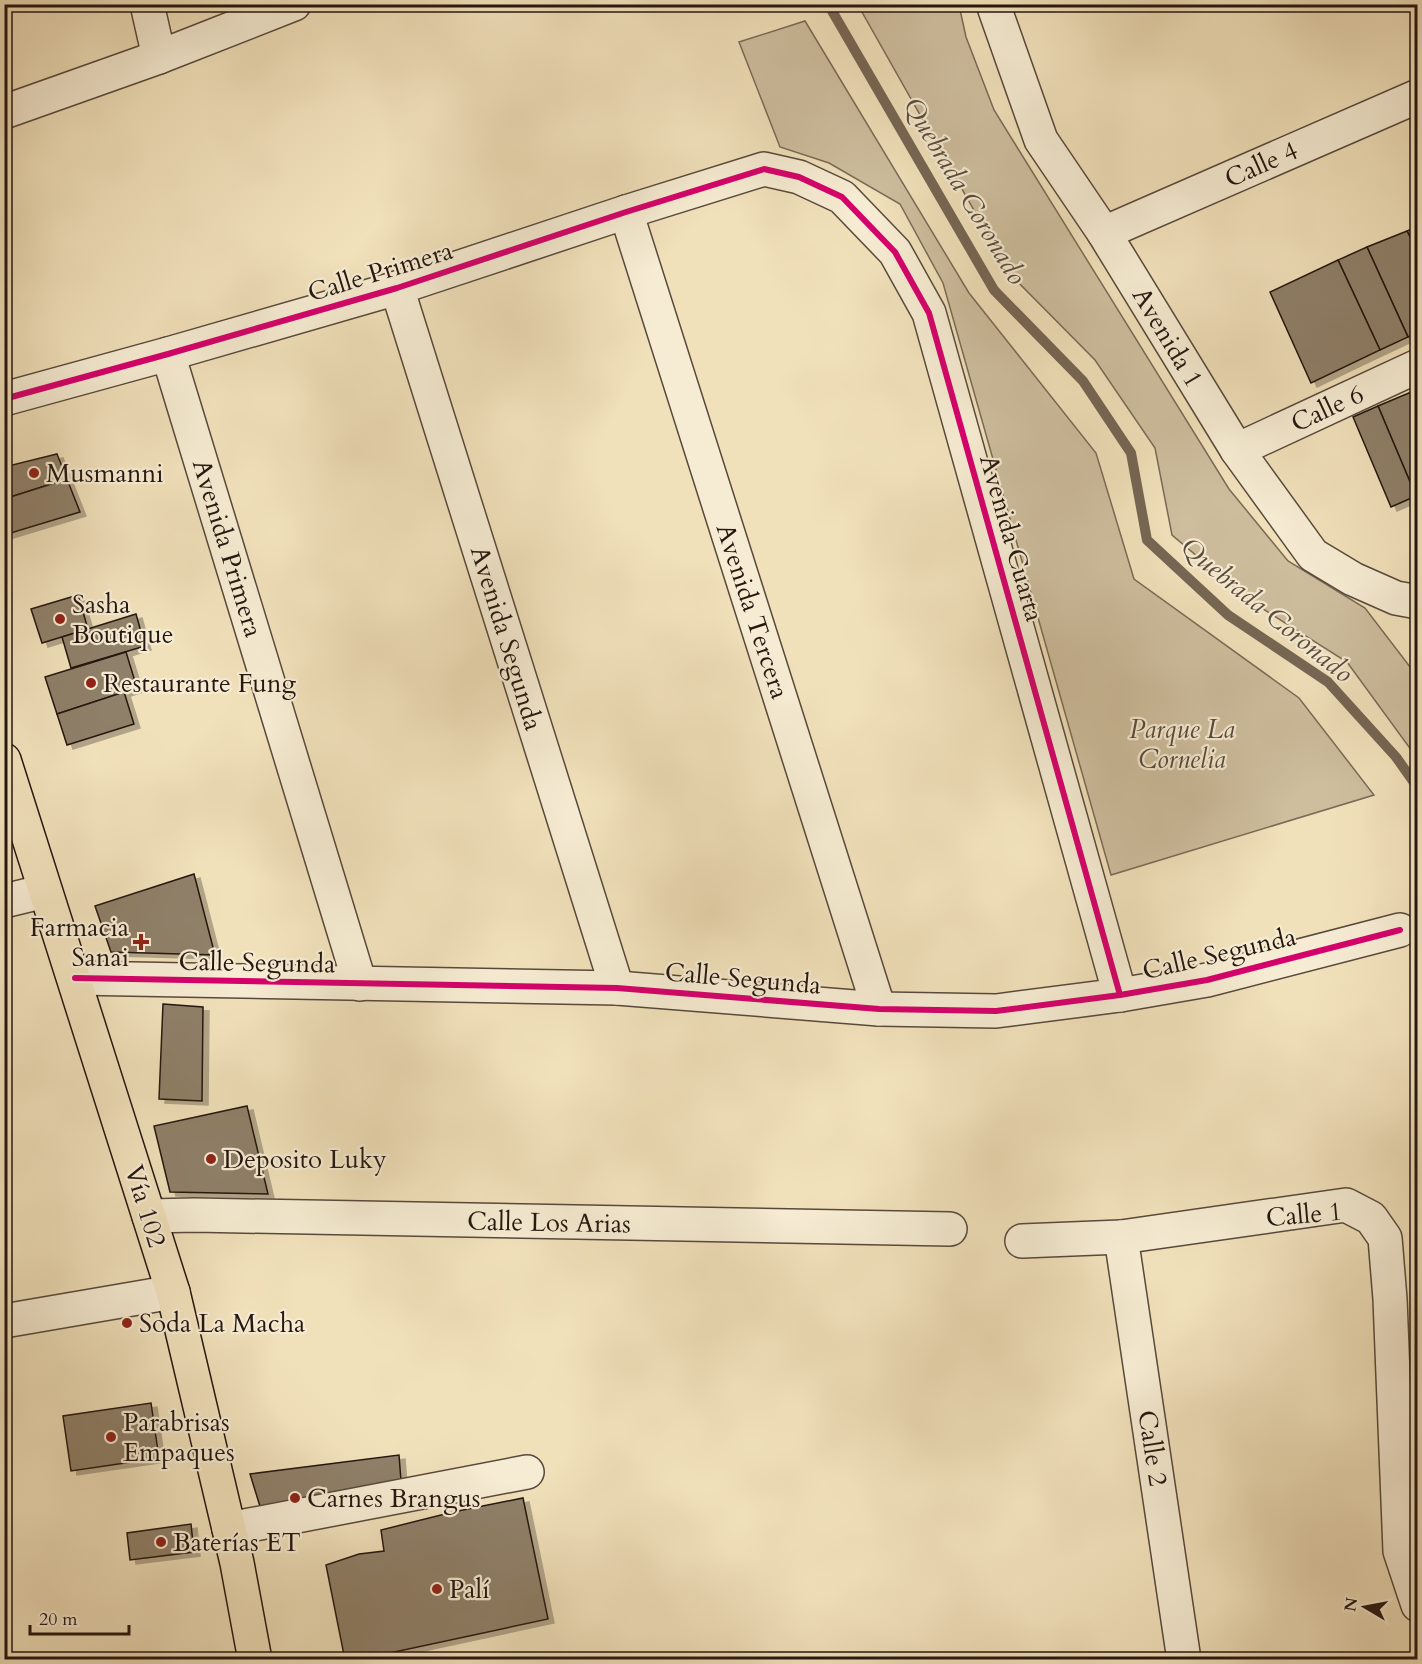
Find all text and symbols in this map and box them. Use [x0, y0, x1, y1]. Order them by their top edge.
water label: Quebrada Coronado [894, 91, 1035, 292]
street label: Calle 4 [1219, 133, 1303, 196]
street label: Calle Primera [303, 233, 457, 310]
street label: Avenida 1 [1124, 281, 1211, 394]
street label: Calle 6 [1285, 376, 1369, 440]
street label: Avenida Cuarta [971, 451, 1052, 626]
street label: Avenida Primera [184, 455, 271, 641]
place label: Musmanni [46, 456, 164, 491]
marker: Musmanni [27, 466, 41, 480]
street label: Avenida Tercera [708, 519, 797, 703]
water label: Quebrada Coronado [1172, 529, 1361, 692]
street label: Avenida Segunda [462, 542, 551, 735]
place label: Sasha Boutique [72, 587, 174, 652]
marker: Sasha Boutique [53, 612, 67, 626]
place label: Restaurante Fung [103, 666, 297, 701]
marker: Restaurante Fung [84, 676, 98, 690]
park label: Parque La Cornelia [1129, 712, 1235, 777]
place label: Farmacia Sanai [30, 910, 129, 975]
street label: Calle Segunda [1139, 919, 1299, 988]
marker: Farmacia Sanai [134, 935, 148, 949]
street label: Calle Segunda [178, 944, 336, 981]
street label: Calle Segunda [663, 954, 823, 1003]
place label: Deposito Luky [223, 1142, 387, 1177]
marker: Deposito Luky [204, 1152, 218, 1166]
street label: Vía 102 [116, 1161, 175, 1252]
street label: Calle 1 [1264, 1194, 1344, 1235]
street label: Calle Los Arias [467, 1204, 631, 1241]
place label: Soda La Macha [139, 1306, 305, 1341]
marker: Soda La Macha [120, 1316, 134, 1330]
place label: Parabrisas Empaques [123, 1405, 235, 1470]
street label: Calle 2 [1129, 1408, 1176, 1489]
marker: Parabrisas Empaques [104, 1430, 118, 1444]
place label: Carnes Brangus [307, 1481, 481, 1516]
marker: Carnes Brangus [288, 1491, 302, 1505]
place label: Baterías ET [173, 1525, 301, 1560]
marker: Baterías ET [154, 1535, 168, 1549]
place label: Palí [449, 1572, 490, 1607]
north arrow [1335, 1577, 1395, 1637]
marker: Palí [430, 1582, 444, 1596]
text: N [1339, 1596, 1363, 1613]
scale bar [30, 1598, 129, 1636]
text: 20 m [39, 1607, 78, 1632]

